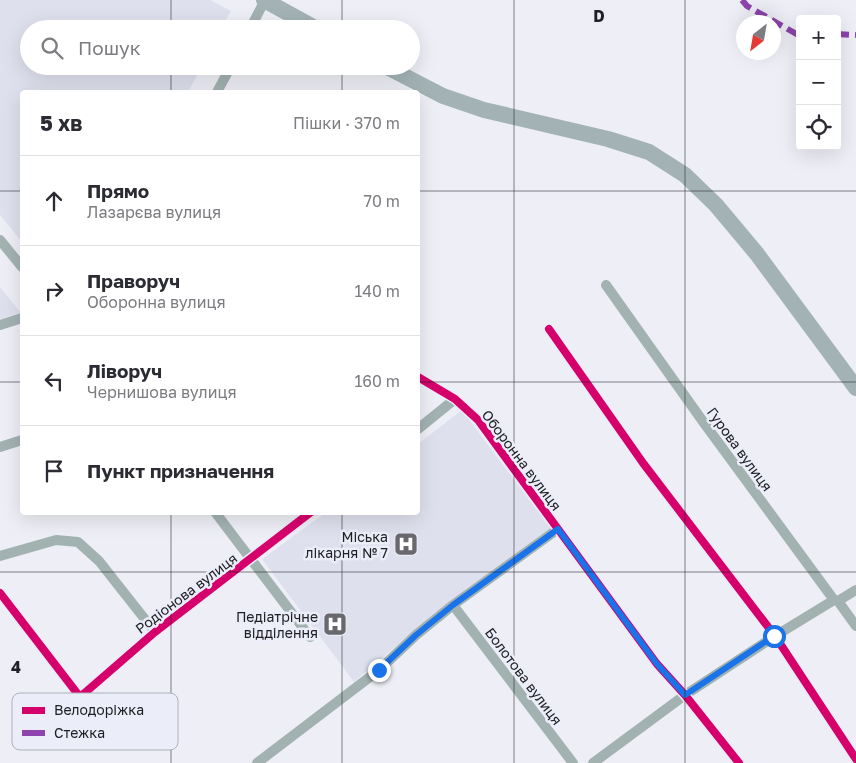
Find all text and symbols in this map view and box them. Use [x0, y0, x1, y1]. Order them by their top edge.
text: D [593, 6, 605, 26]
north arrow [736, 15, 781, 60]
map controls [796, 15, 841, 150]
button: + [796, 15, 841, 60]
search box [20, 20, 420, 75]
icon: search [38, 34, 66, 62]
text: Пошук [78, 36, 141, 59]
button: − [796, 60, 841, 105]
button: locate [796, 105, 841, 150]
text: 5 хв [40, 110, 82, 136]
text: Пішки · 370 m [293, 113, 400, 133]
text: Прямо [87, 179, 149, 202]
icon: ahead [40, 187, 68, 215]
text: 70 m [363, 191, 400, 211]
text: Лазарєва вулиця [87, 202, 221, 222]
text: Праворуч [87, 269, 180, 292]
icon: right [40, 277, 68, 305]
text: 140 m [354, 281, 400, 301]
text: Оборонна вулиця [87, 292, 226, 312]
text: Ліворуч [87, 359, 162, 382]
icon: left [40, 367, 68, 395]
text: 160 m [354, 371, 400, 391]
text: Чернишова вулиця [87, 382, 237, 402]
street label: Гурова вулиця [704, 404, 776, 494]
street label: Оборонна вулиця [479, 406, 565, 514]
icon: arrive [40, 457, 68, 485]
text: Пункт призначення [87, 459, 274, 482]
place label: Міська лікарня № 7 [305, 528, 388, 561]
hospital icon: Міська лікарня № 7 [393, 531, 419, 557]
street label: Родіонова вулиця [132, 549, 240, 637]
place label: Педіатрічне відділення [236, 608, 318, 641]
hospital icon: Педіатрічне відділення [322, 611, 348, 637]
street label: Болотова вулиця [482, 624, 566, 728]
route start [763, 625, 786, 648]
text: 4 [11, 657, 21, 677]
route end [368, 659, 391, 682]
legend [12, 693, 178, 750]
text: Велодоріжка [54, 701, 144, 718]
text: Стежка [54, 724, 105, 741]

